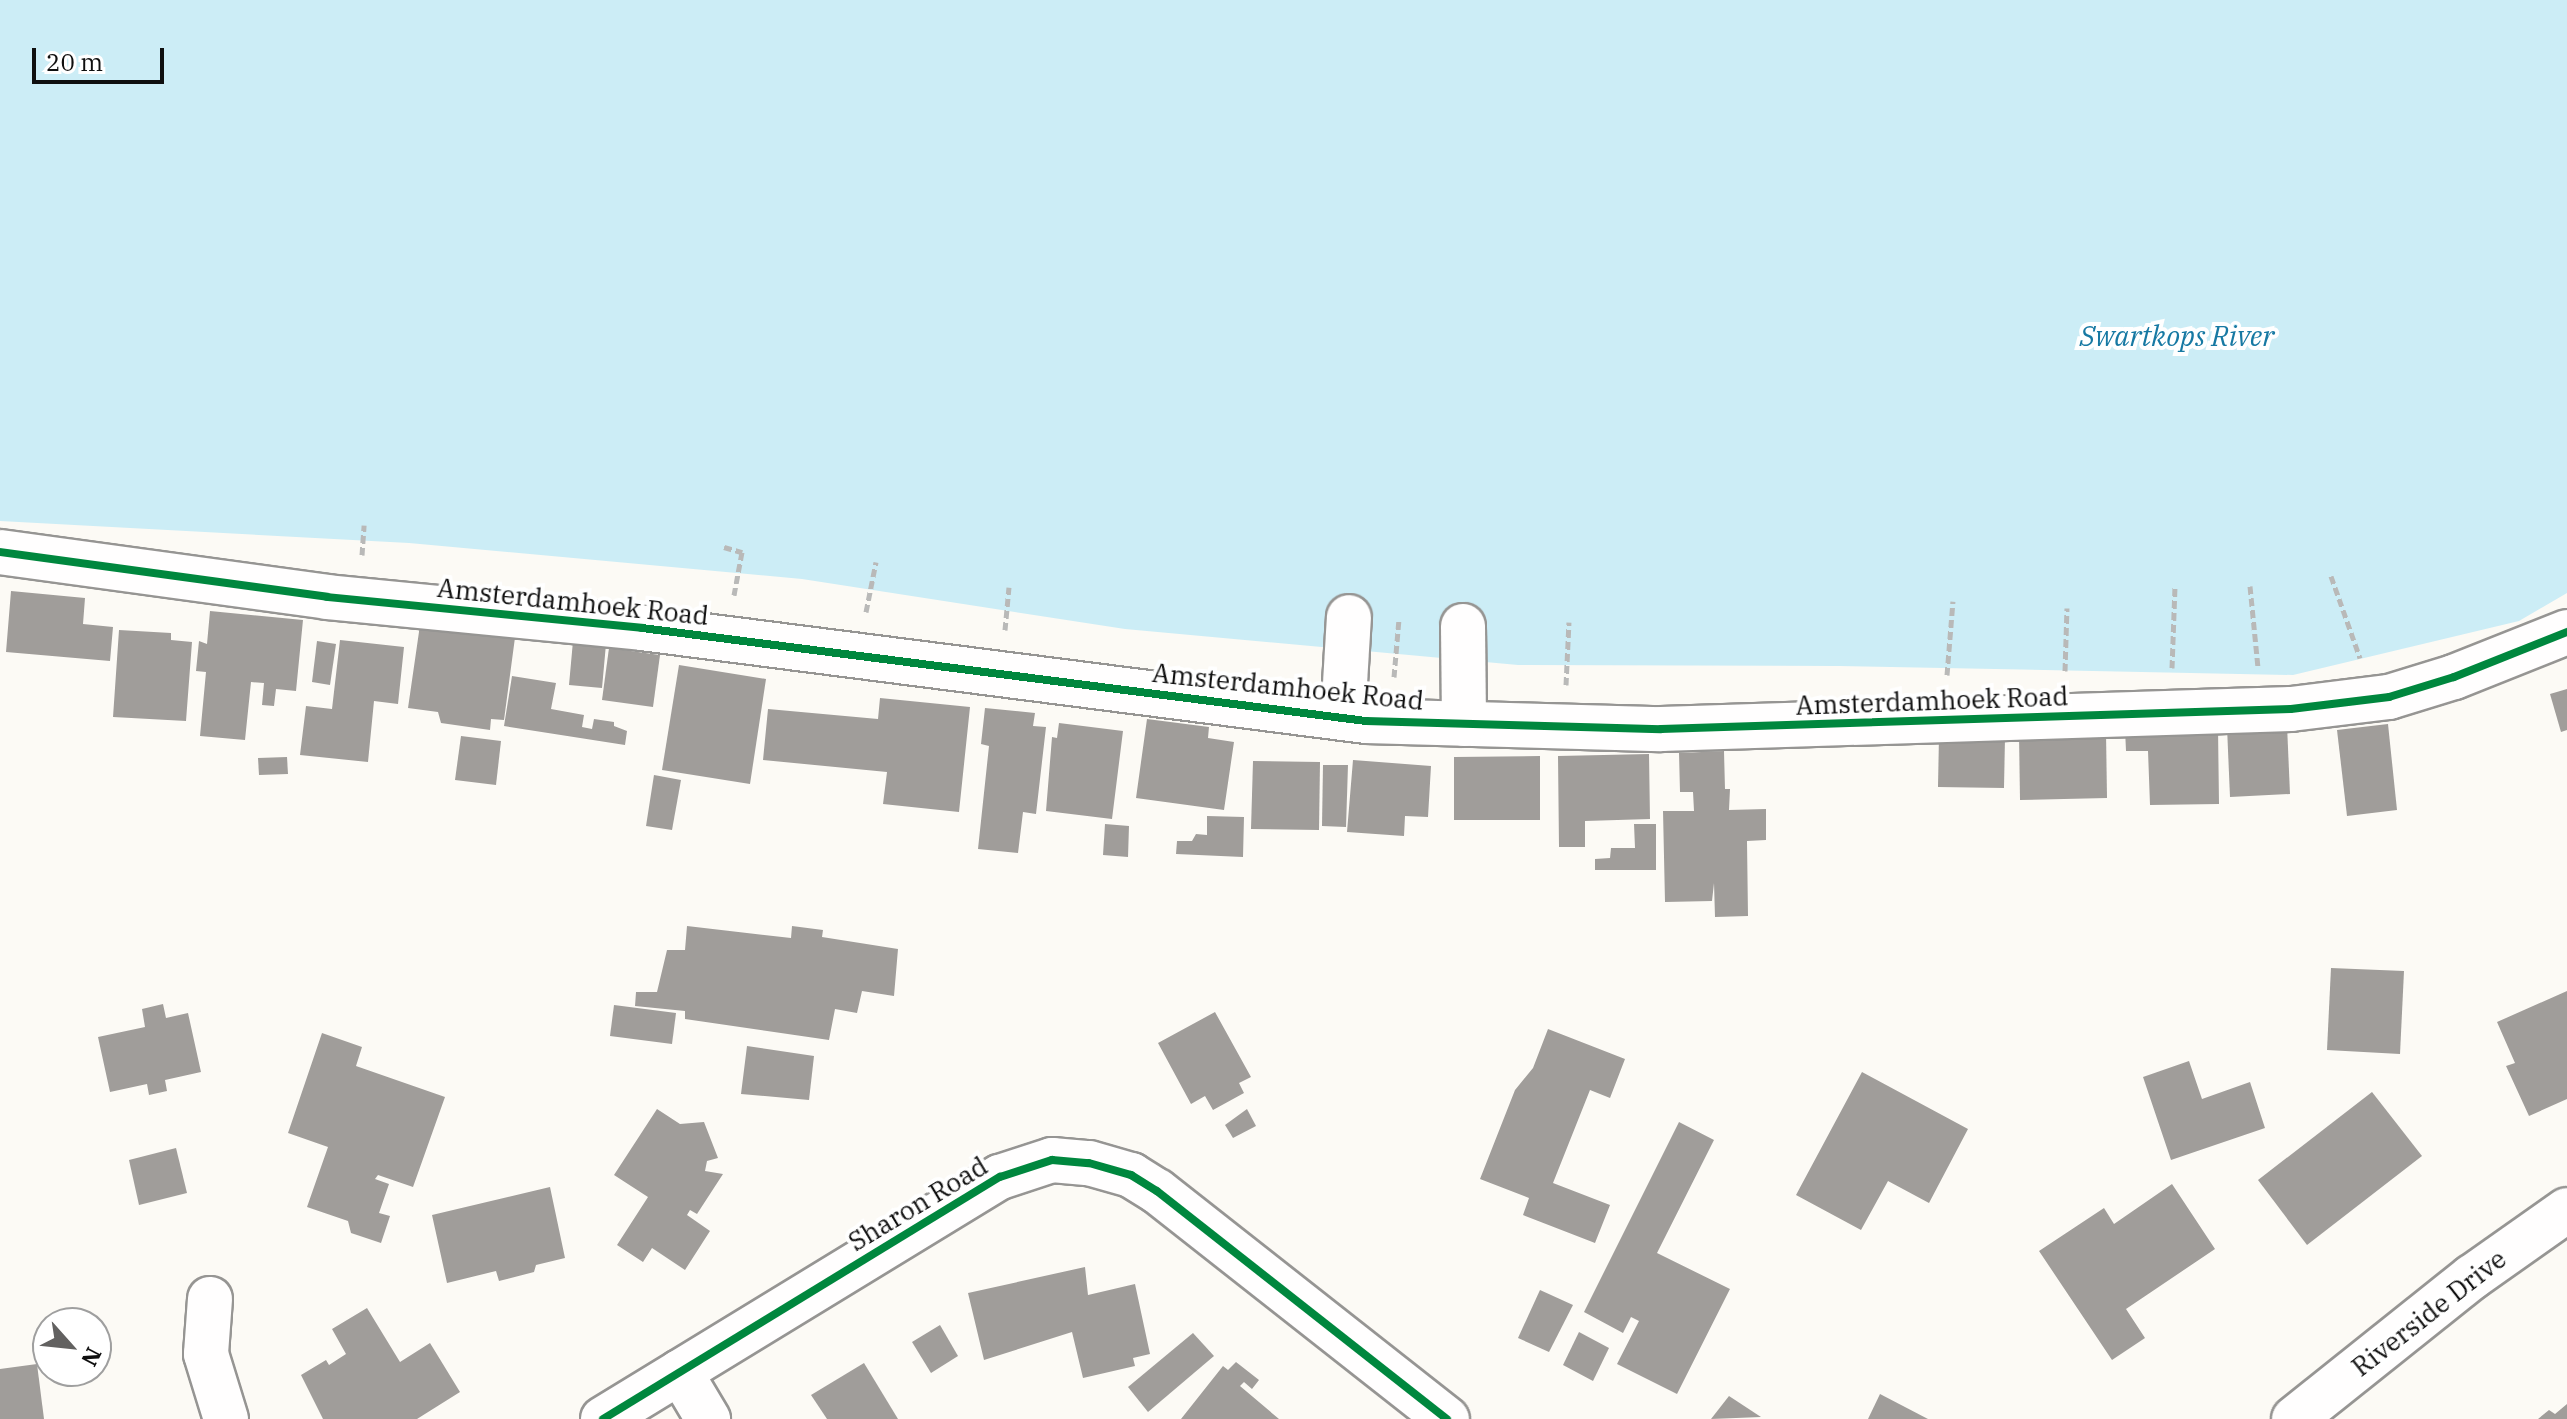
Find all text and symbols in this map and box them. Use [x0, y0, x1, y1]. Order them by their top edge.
scale bar [36, 32, 168, 82]
text: 20 m [46, 46, 103, 78]
water label: Swartkops River [2080, 319, 2274, 353]
street label: Amsterdamhoek Road [436, 572, 710, 632]
street label: Amsterdamhoek Road [1151, 657, 1425, 717]
street label: Amsterdamhoek Road [1795, 681, 2069, 721]
street label: Sharon Road [843, 1150, 993, 1258]
street label: Riverside Drive [2346, 1243, 2512, 1383]
north arrow [32, 1307, 112, 1387]
text: N [75, 1343, 109, 1372]

